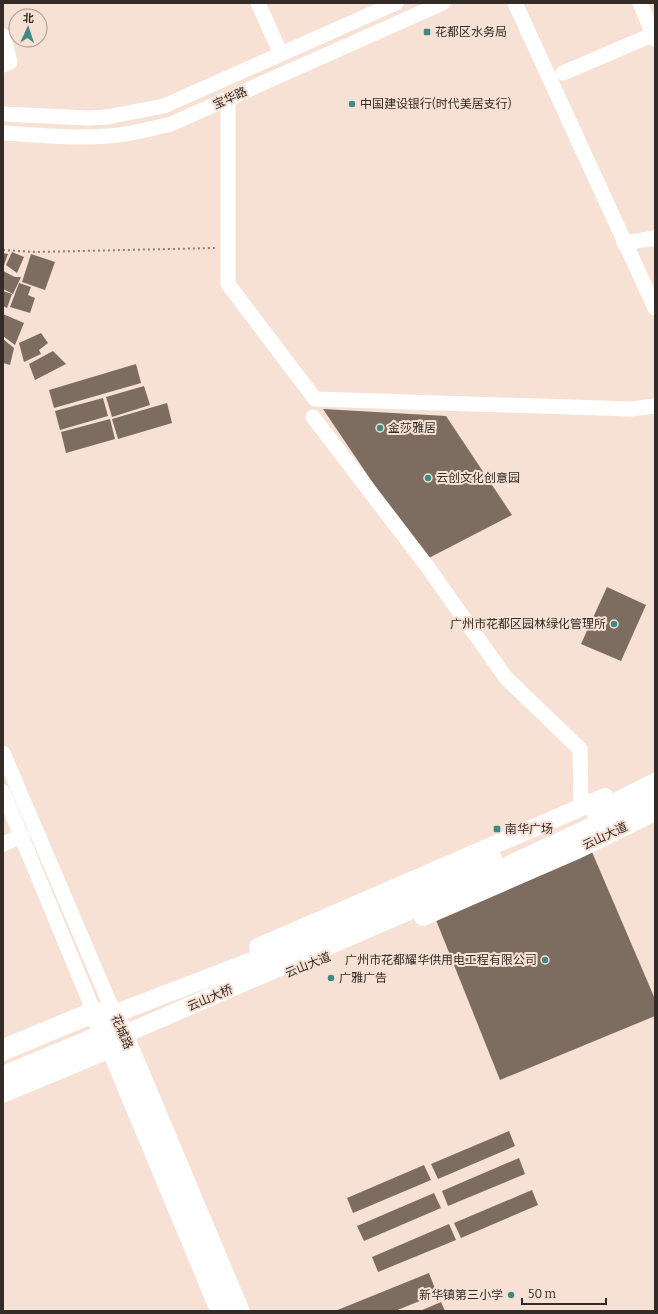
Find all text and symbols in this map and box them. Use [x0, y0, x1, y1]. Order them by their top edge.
north arrow [8, 8, 48, 48]
text: 北 [23, 12, 34, 25]
place label: 花都区水务局 [435, 25, 507, 39]
marker: 花都区水务局 [422, 27, 432, 37]
street label: 宝华路 [211, 84, 249, 112]
place label: 中国建设银行(时代美居支行) [360, 96, 512, 111]
marker: 中国建设银行(时代美居支行) [347, 99, 357, 109]
place label: 金莎雅居 [388, 421, 436, 435]
marker: 金莎雅居 [375, 423, 385, 433]
place label: 云创文化创意园 [436, 471, 520, 485]
marker: 云创文化创意园 [423, 473, 433, 483]
place label: 广州市花都区园林绿化管理所 [450, 617, 606, 631]
marker: 广州市花都区园林绿化管理所 [609, 619, 619, 629]
street label: 云山大道 [580, 820, 630, 852]
place label: 南华广场 [505, 822, 553, 836]
marker: 南华广场 [492, 824, 502, 834]
street label: 云山大道 [283, 950, 333, 980]
place label: 广州市花都耀华供用电工程有限公司 [345, 953, 537, 967]
marker: 广州市花都耀华供用电工程有限公司 [540, 955, 550, 965]
place label: 广雅广告 [339, 971, 387, 985]
marker: 广雅广告 [326, 973, 336, 983]
street label: 云山大桥 [185, 982, 235, 1014]
street label: 花城路 [109, 1013, 135, 1051]
scale bar [522, 1280, 606, 1306]
text: 50 m [528, 1287, 557, 1301]
place label: 新华镇第三小学 [419, 1288, 503, 1302]
marker: 新华镇第三小学 [506, 1290, 516, 1300]

